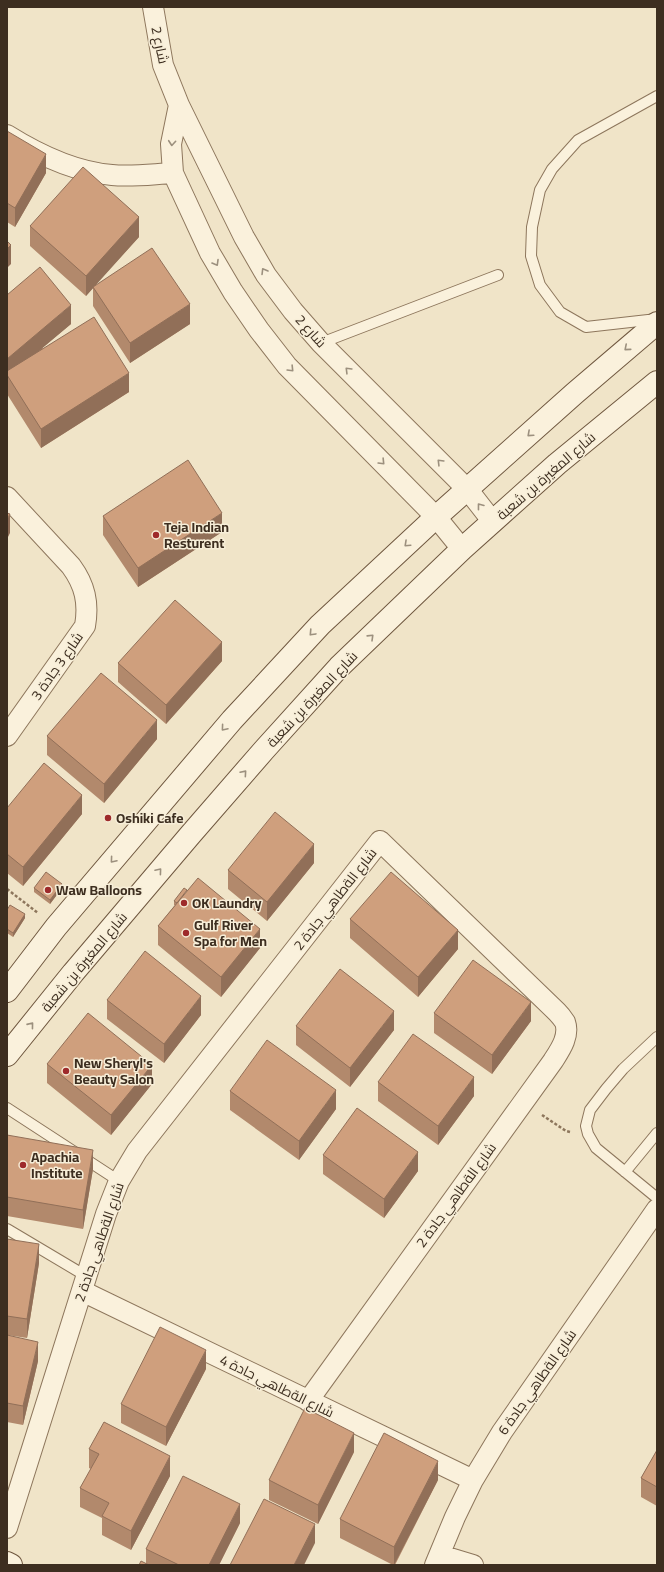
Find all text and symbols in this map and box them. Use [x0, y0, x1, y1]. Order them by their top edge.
street label: شارع 2 [143, 24, 177, 66]
one-way arrow [168, 140, 177, 146]
one-way arrow [212, 259, 219, 266]
one-way arrow [262, 268, 269, 275]
street label: شارع 2 [289, 308, 333, 354]
one-way arrow [625, 344, 632, 351]
one-way arrow [286, 364, 293, 372]
one-way arrow [345, 367, 353, 375]
street label: شارع المغيرة بن شعبة [490, 425, 602, 527]
one-way arrow [527, 429, 534, 436]
one-way arrow [377, 457, 385, 465]
one-way arrow [437, 459, 445, 467]
one-way arrow [478, 503, 485, 510]
place label: Teja Indian Resturent [164, 514, 229, 556]
marker: Teja Indian Resturent [151, 530, 161, 540]
one-way arrow [404, 539, 412, 547]
street label: شارع 3 جادة 3 [24, 626, 90, 706]
one-way arrow [310, 628, 317, 636]
one-way arrow [366, 634, 374, 641]
street label: شارع المغيرة بن شعبة [260, 644, 364, 754]
one-way arrow [222, 724, 229, 731]
one-way arrow [239, 770, 246, 777]
place label: Oshiki Cafe [116, 805, 184, 831]
marker: Oshiki Cafe [103, 813, 113, 823]
street label: شارع الةطاهي جادة 2 [286, 842, 384, 956]
one-way arrow [111, 855, 118, 862]
one-way arrow [155, 868, 162, 876]
place label: Waw Balloons [56, 877, 142, 903]
marker: Waw Balloons [43, 885, 53, 895]
place label: OK Laundry [192, 890, 262, 916]
marker: OK Laundry [179, 898, 189, 908]
street label: شارع المغيرة بن شعبة [34, 906, 134, 1018]
place label: Gulf River Spa for Men [194, 912, 267, 954]
marker: Gulf River Spa for Men [181, 928, 191, 938]
one-way arrow [27, 1022, 34, 1029]
place label: New Sheryl's Beauty Salon [74, 1050, 154, 1092]
marker: New Sheryl's Beauty Salon [61, 1066, 71, 1076]
street label: شارع الةطاهي جادة 2 [409, 1137, 503, 1253]
place label: Apachia Institute [31, 1144, 83, 1186]
marker: Apachia Institute [18, 1160, 28, 1170]
street label: شارع الةطاهي جادة 2 [66, 1179, 132, 1305]
street label: شارع الةطاهي جادة 6 [491, 1323, 583, 1441]
street label: شارع الةطاهي جادة 4 [215, 1347, 339, 1425]

